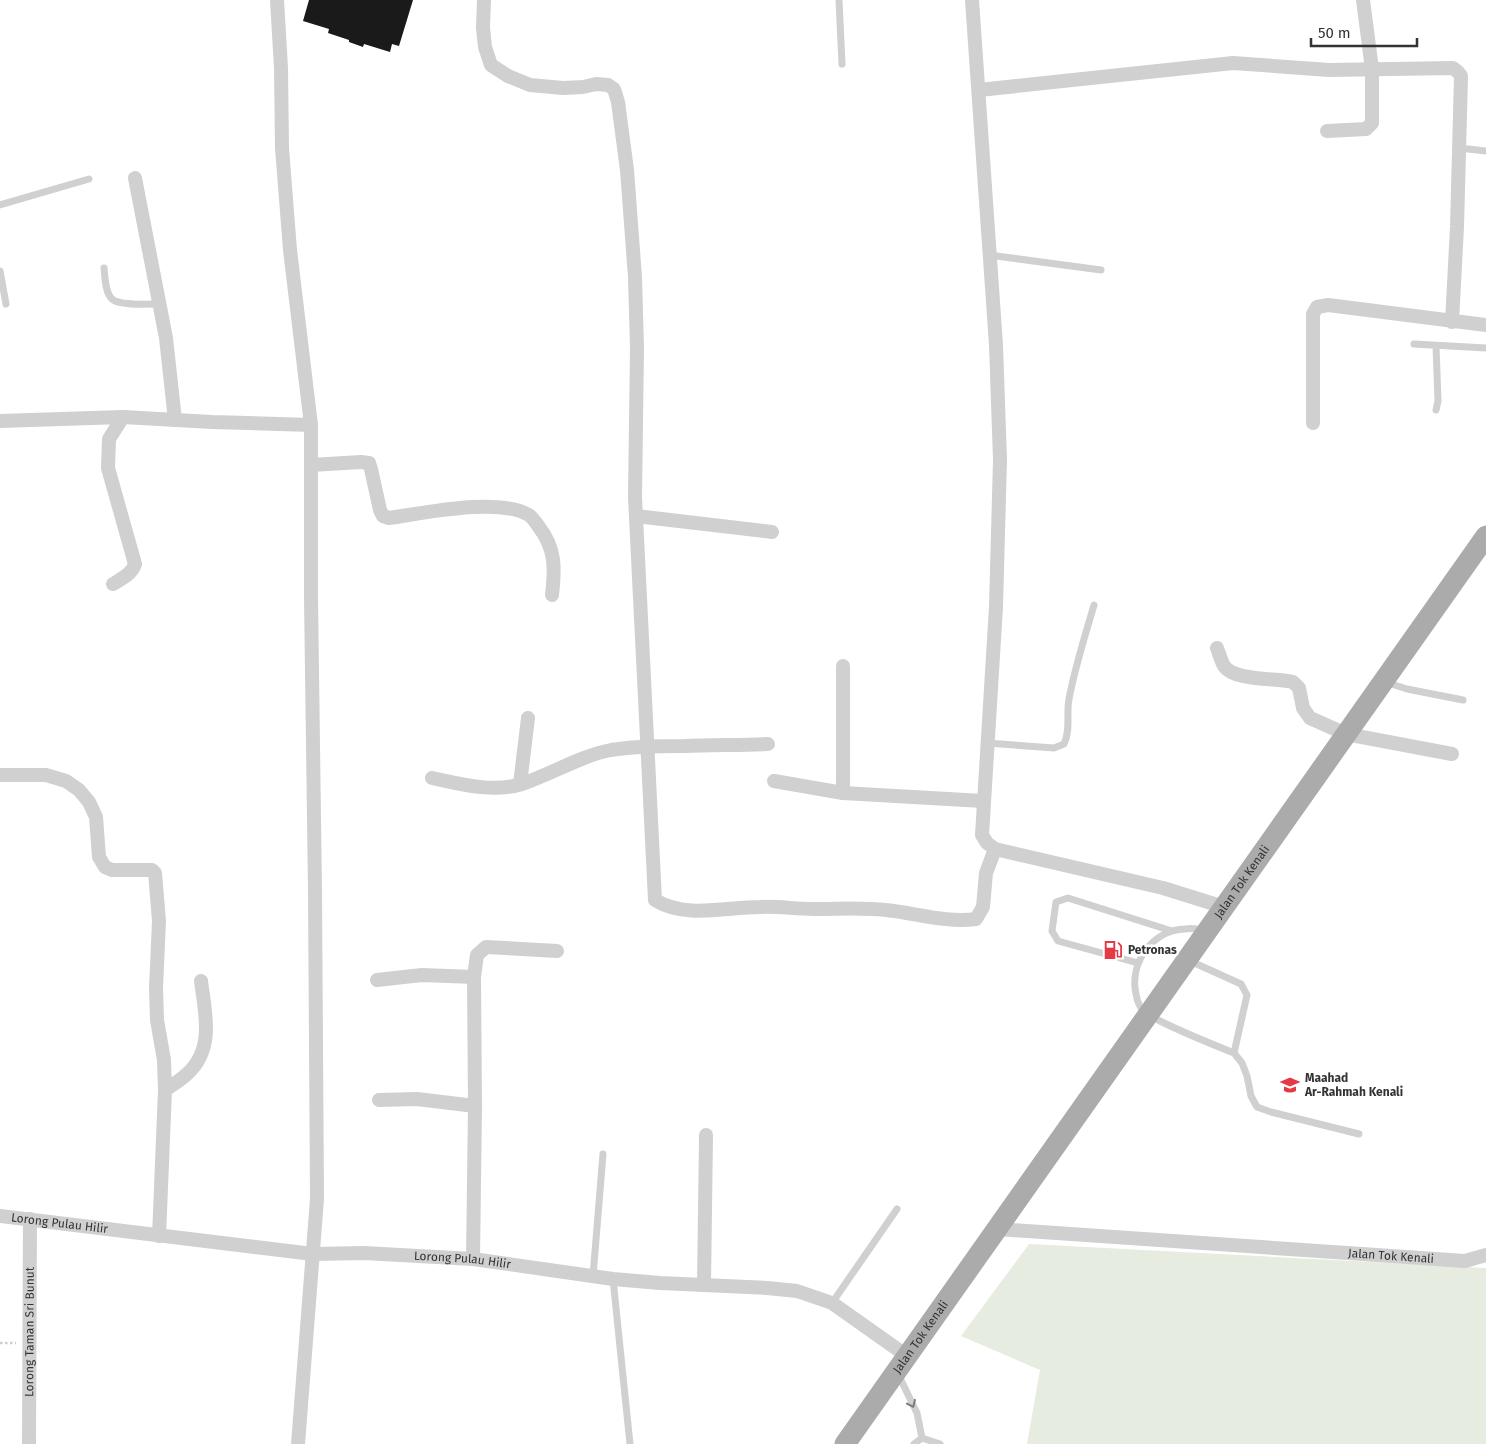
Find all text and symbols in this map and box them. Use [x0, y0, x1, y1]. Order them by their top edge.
scale bar [1311, 15, 1417, 47]
text: 50 m [1318, 24, 1351, 42]
street label: Jalan Tok Kenali [1211, 843, 1272, 921]
fuel station icon: Petronas [1102, 939, 1124, 961]
place label: Petronas [1128, 943, 1177, 957]
place label: Maahad Ar-Rahmah Kenali [1304, 1071, 1403, 1099]
school or university icon: Maahad Ar-Rahmah Kenali [1279, 1074, 1301, 1096]
street label: Lorong Pulau Hilir [10, 1210, 109, 1236]
street label: Jalan Tok Kenali [1348, 1246, 1434, 1266]
street label: Lorong Pulau Hilir [414, 1249, 512, 1271]
street label: Lorong Taman Sri Bunut [22, 1266, 37, 1397]
street label: Jalan Tok Kenali [890, 1298, 951, 1376]
one-way arrow [906, 1398, 916, 1407]

